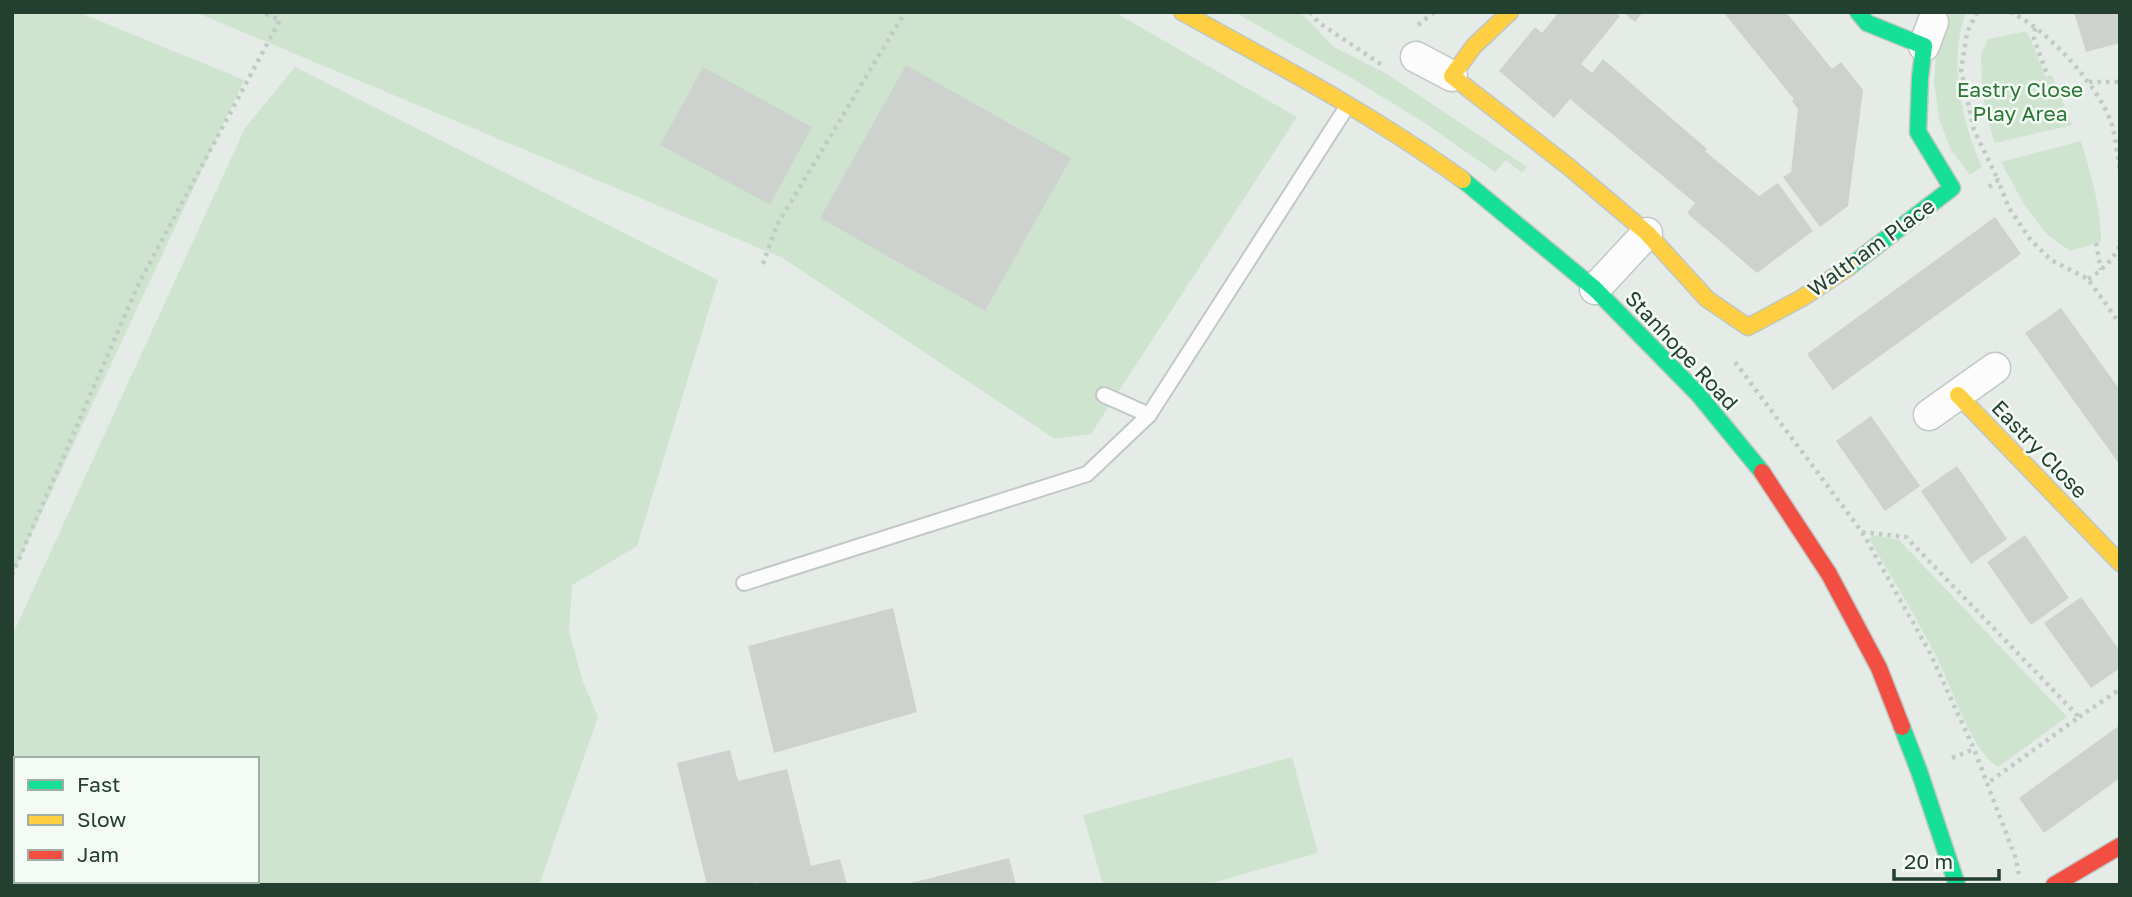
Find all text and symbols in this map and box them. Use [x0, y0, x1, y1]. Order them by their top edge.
park label: Eastry Close Play Area [1957, 76, 2083, 126]
street label: Waltham Place [1802, 192, 1940, 302]
street label: Stanhope Road [1620, 285, 1744, 415]
street label: Eastry Close [1987, 394, 2093, 504]
legend [14, 757, 259, 883]
text: Fast [77, 771, 120, 797]
text: Slow [77, 806, 126, 832]
scale bar [1894, 838, 1999, 882]
text: Jam [77, 841, 119, 867]
text: 20 m [1904, 848, 1953, 874]

